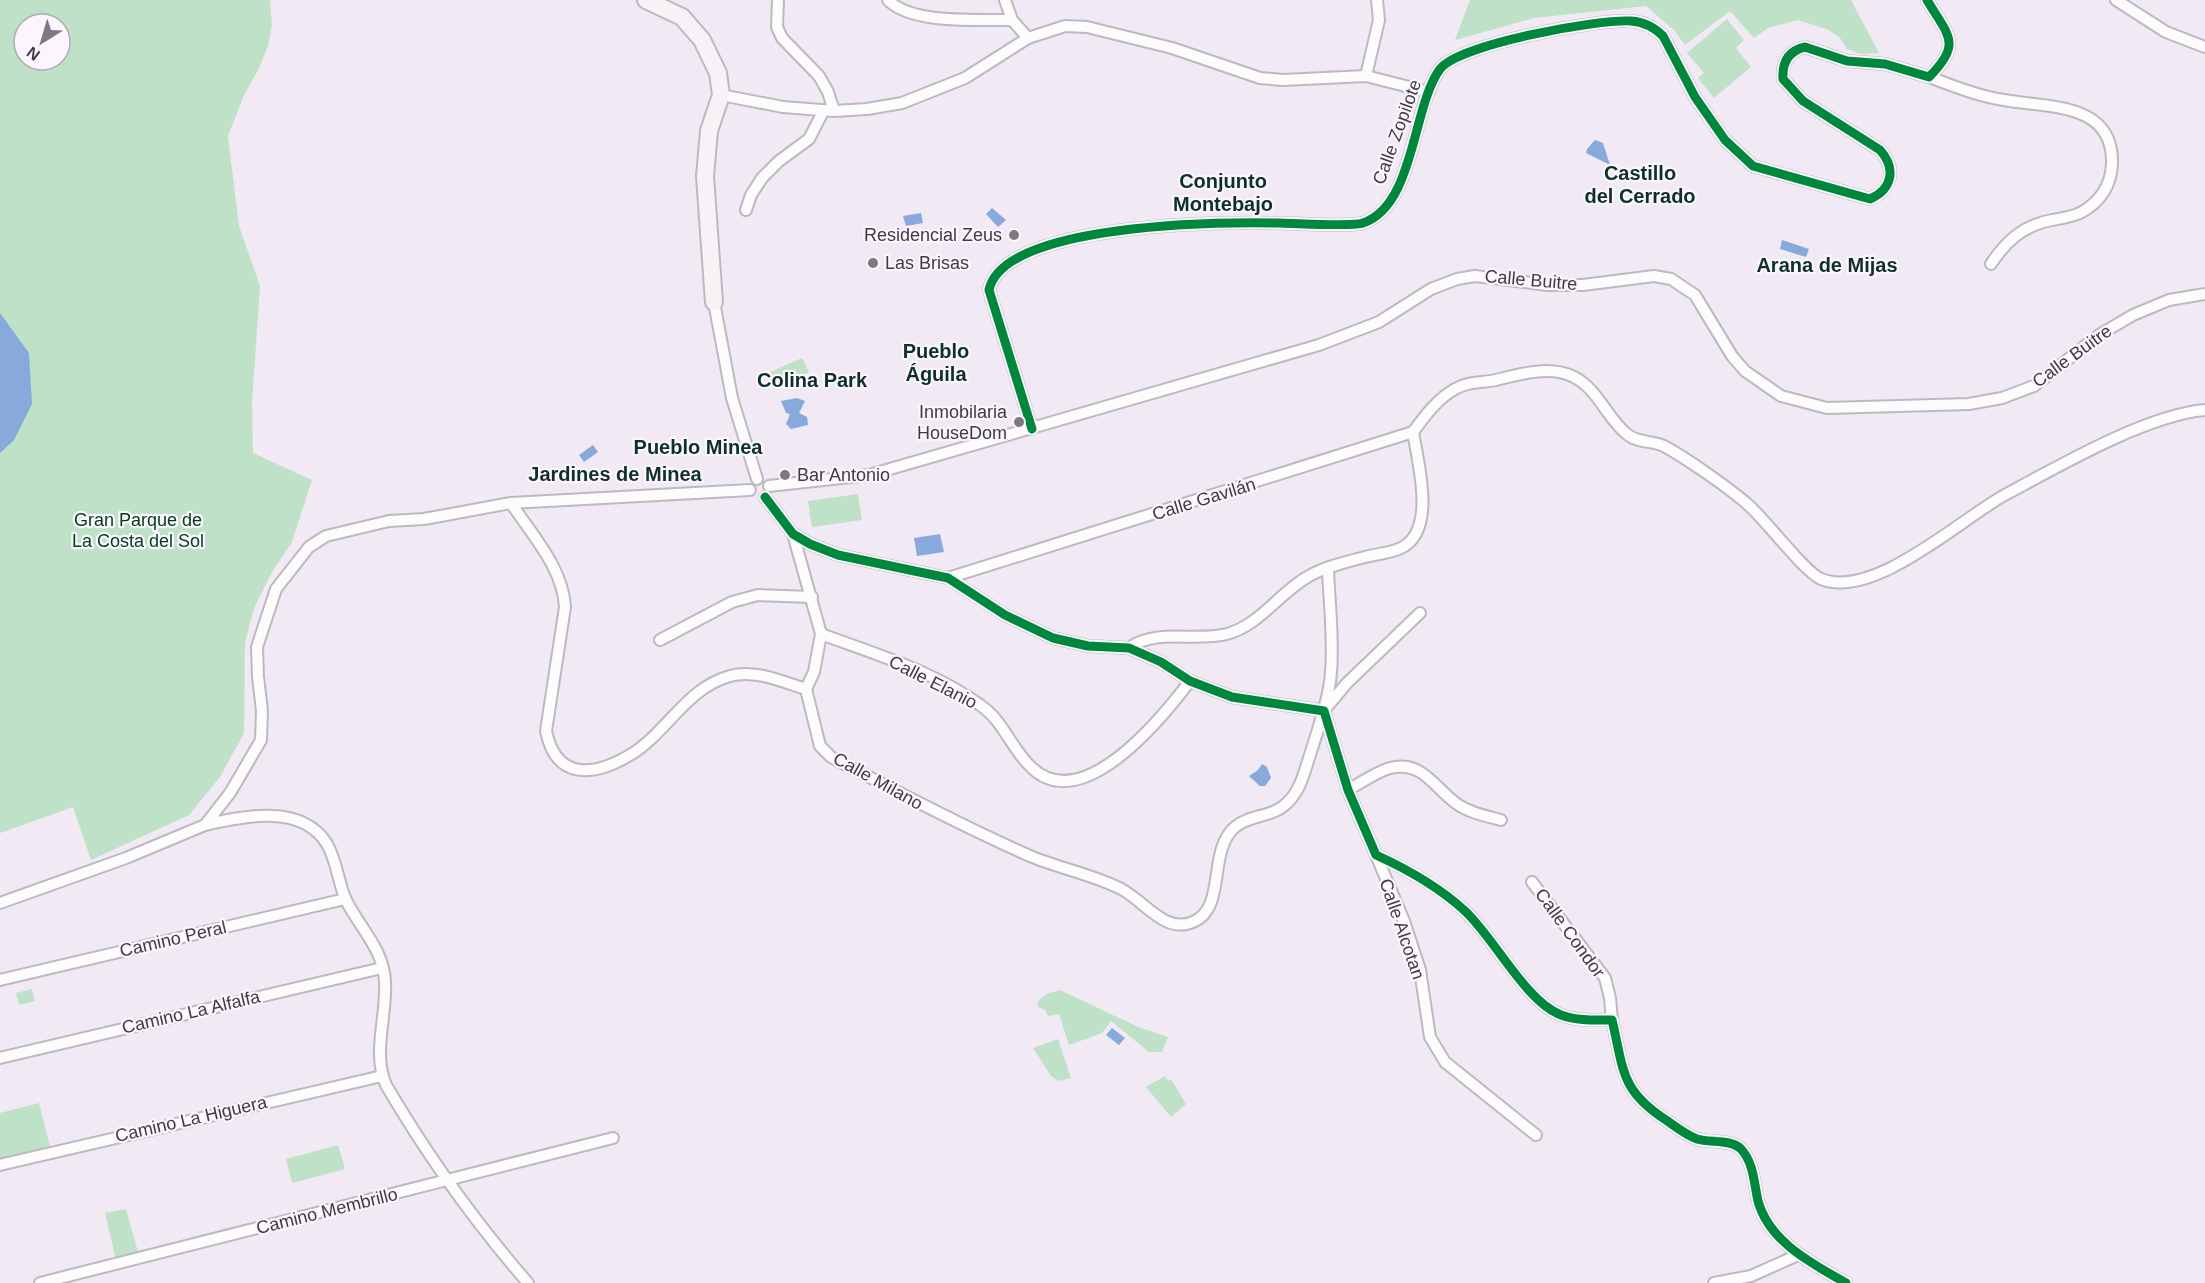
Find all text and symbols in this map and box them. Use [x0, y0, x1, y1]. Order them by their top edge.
north arrow [12, 12, 72, 72]
text: N [24, 43, 43, 64]
street label: Calle Zopilote [1369, 77, 1425, 187]
district label: Castillo del Cerrado [1584, 162, 1696, 207]
district label: Conjunto Montebajo [1173, 170, 1273, 215]
place label: Residencial Zeus [864, 225, 1002, 245]
marker: Residencial Zeus [1007, 228, 1021, 242]
place label: Las Brisas [885, 253, 969, 273]
district label: Arana de Mijas [1756, 254, 1898, 276]
marker: Las Brisas [866, 256, 880, 270]
street label: Calle Buitre [1484, 266, 1578, 294]
street label: Calle Buitre [2028, 321, 2116, 391]
district label: Pueblo Águila [903, 340, 969, 385]
district label: Colina Park [757, 369, 868, 391]
place label: Inmobilaria HouseDom [917, 402, 1008, 443]
marker: Inmobilaria HouseDom [1012, 415, 1026, 429]
district label: Pueblo Minea [634, 436, 763, 458]
district label: Jardines de Minea [528, 463, 703, 485]
place label: Bar Antonio [797, 465, 890, 485]
marker: Bar Antonio [778, 468, 792, 482]
street label: Calle Gavilán [1150, 474, 1258, 524]
park label: Gran Parque de La Costa del Sol [72, 510, 204, 551]
street label: Calle Elanio [886, 651, 980, 713]
street label: Calle Milano [830, 748, 926, 814]
street label: Calle Alcotan [1375, 876, 1429, 982]
street label: Calle Condor [1531, 885, 1609, 981]
street label: Camino Peral [118, 917, 228, 961]
street label: Camino La Alfalfa [120, 986, 263, 1038]
street label: Camino La Higuera [113, 1092, 270, 1146]
street label: Camino Membrillo [254, 1184, 400, 1238]

